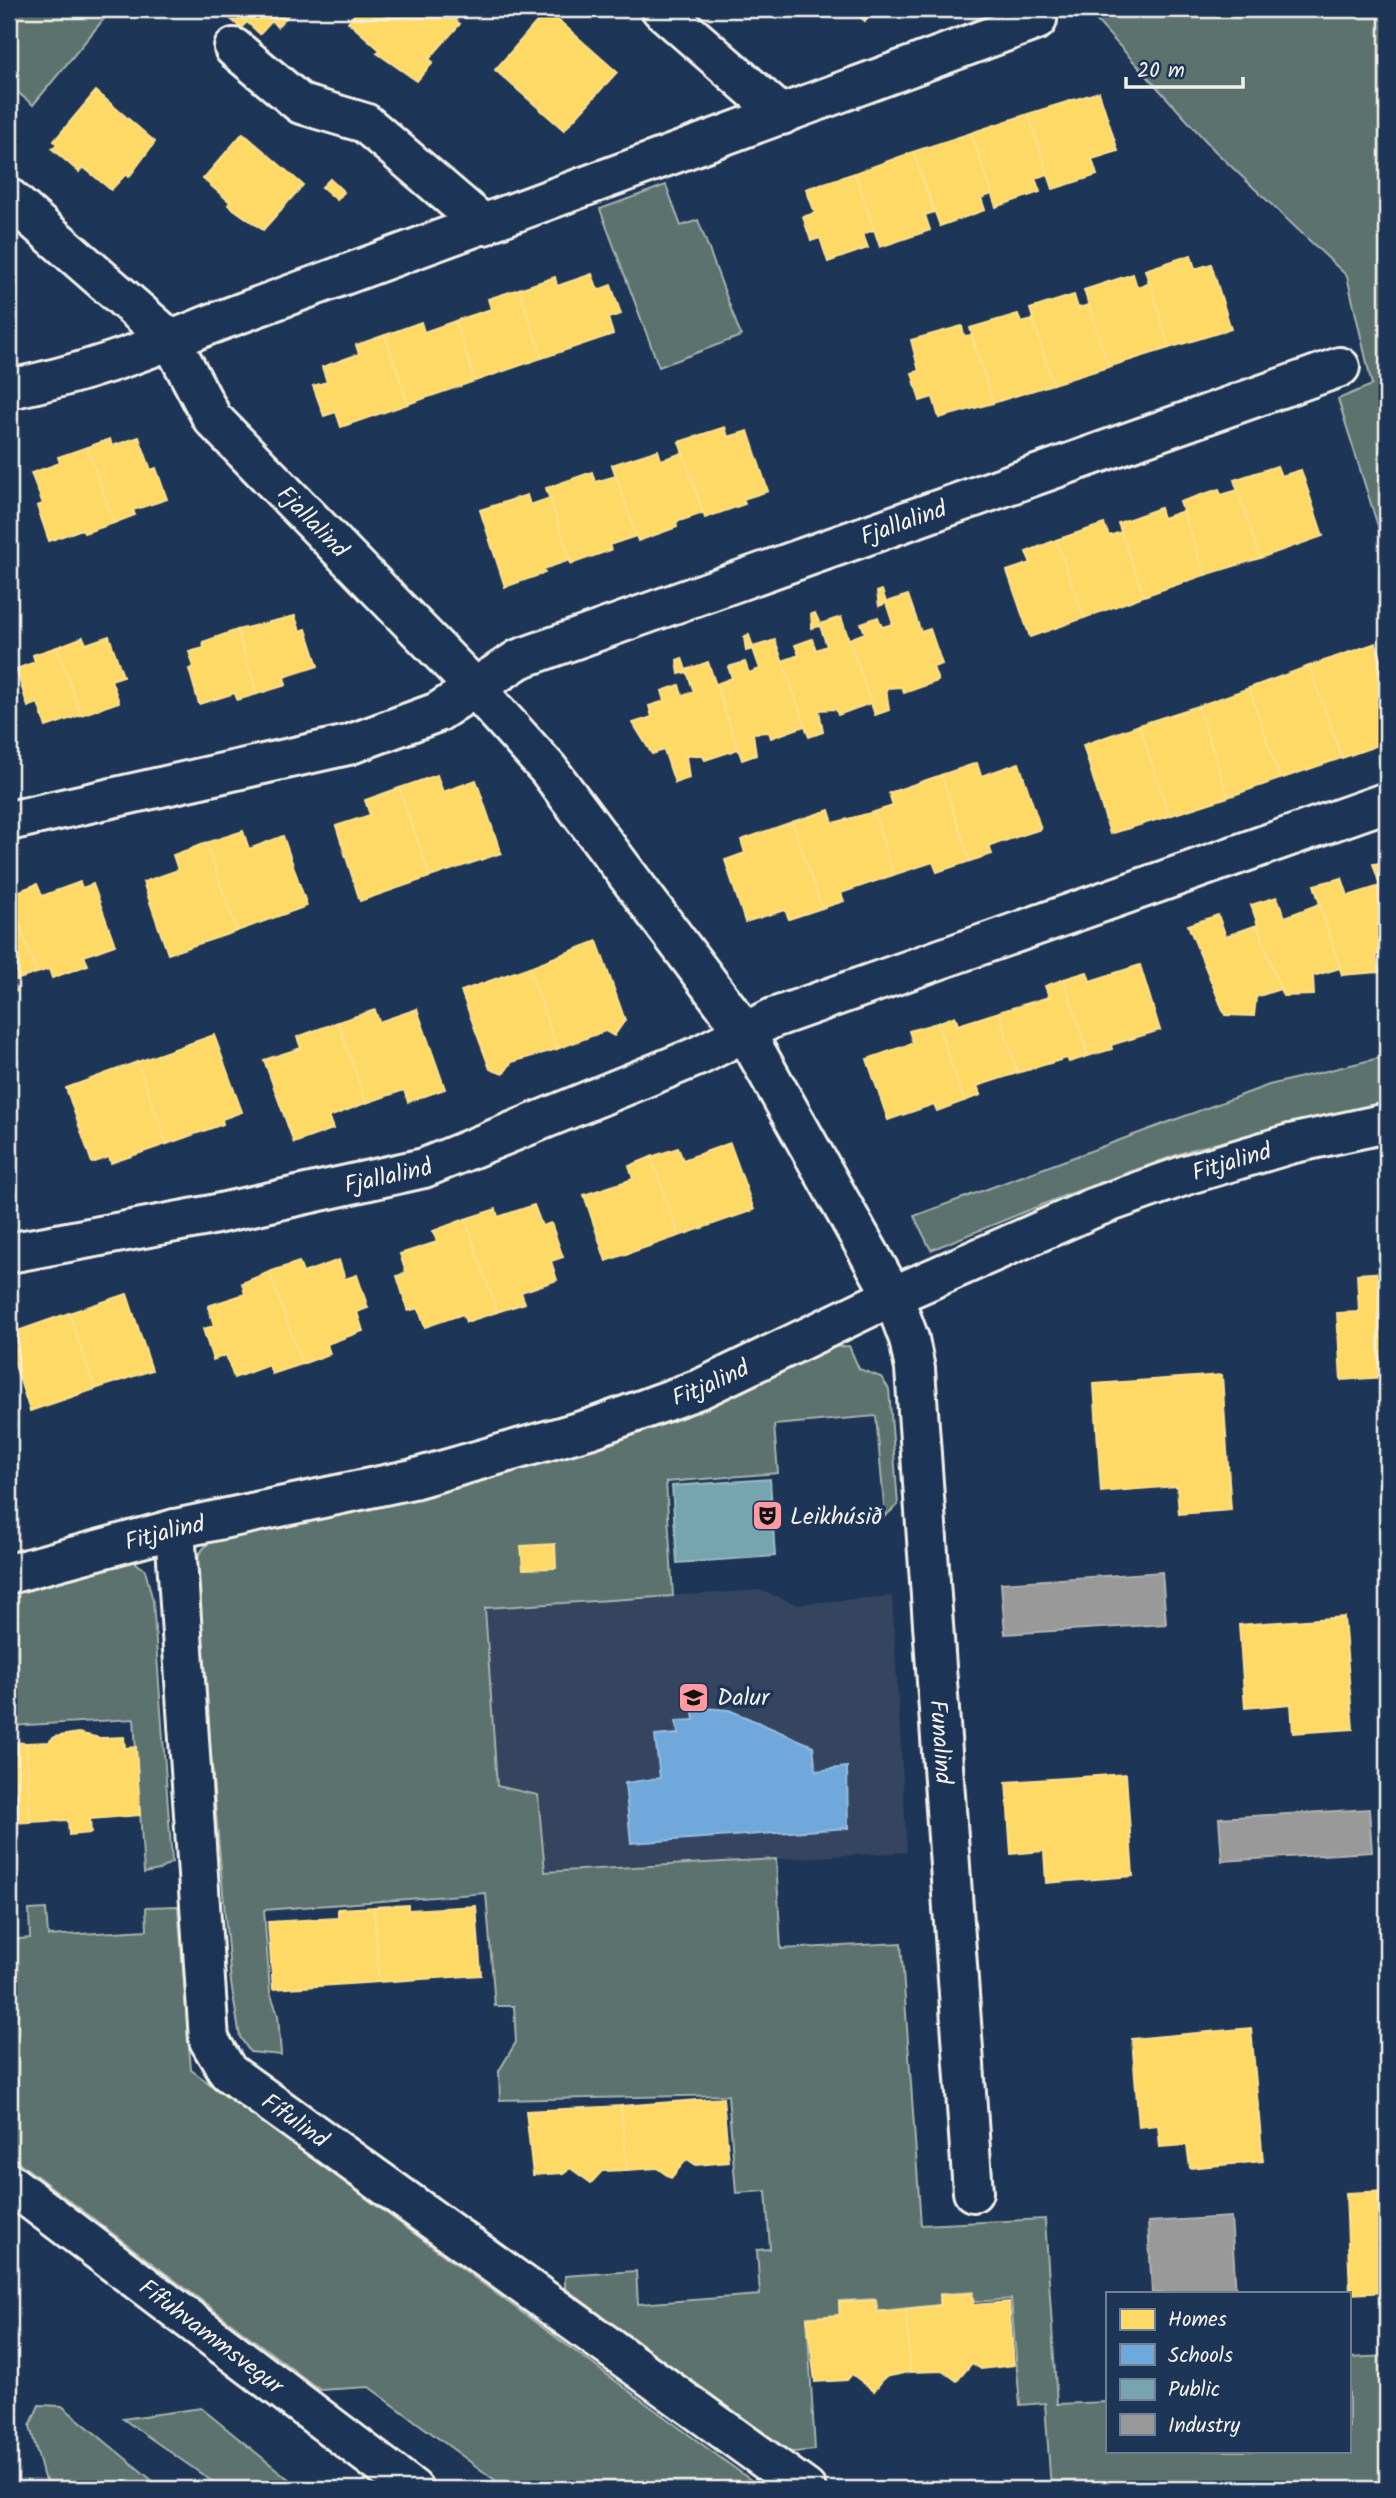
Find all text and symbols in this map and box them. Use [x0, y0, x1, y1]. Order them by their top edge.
scale bar [1126, 46, 1244, 90]
text: 20 m [1137, 55, 1185, 88]
street label: Fjallalind [267, 477, 358, 569]
street label: Fjallalind [855, 490, 953, 557]
street label: Fitjalind [1187, 1132, 1277, 1193]
street label: Fjallalind [341, 1148, 440, 1206]
street label: Fitjalind [667, 1350, 757, 1418]
place label: Leikhúsið [790, 1498, 883, 1537]
theatre icon: Leikhúsið [750, 1499, 784, 1533]
street label: Fitjalind [120, 1505, 209, 1563]
place label: Dalur [717, 1679, 771, 1718]
school or university icon: Dalur [677, 1680, 711, 1714]
street label: Funalind [917, 1698, 962, 1787]
street label: Fífulind [252, 2084, 337, 2160]
street label: Fífuhvammsvegur [130, 2270, 293, 2407]
legend [1106, 2292, 1350, 2452]
text: Homes [1168, 2304, 1227, 2337]
text: Schools [1168, 2340, 1233, 2373]
text: Public [1168, 2374, 1220, 2407]
text: Industry [1168, 2410, 1240, 2443]

